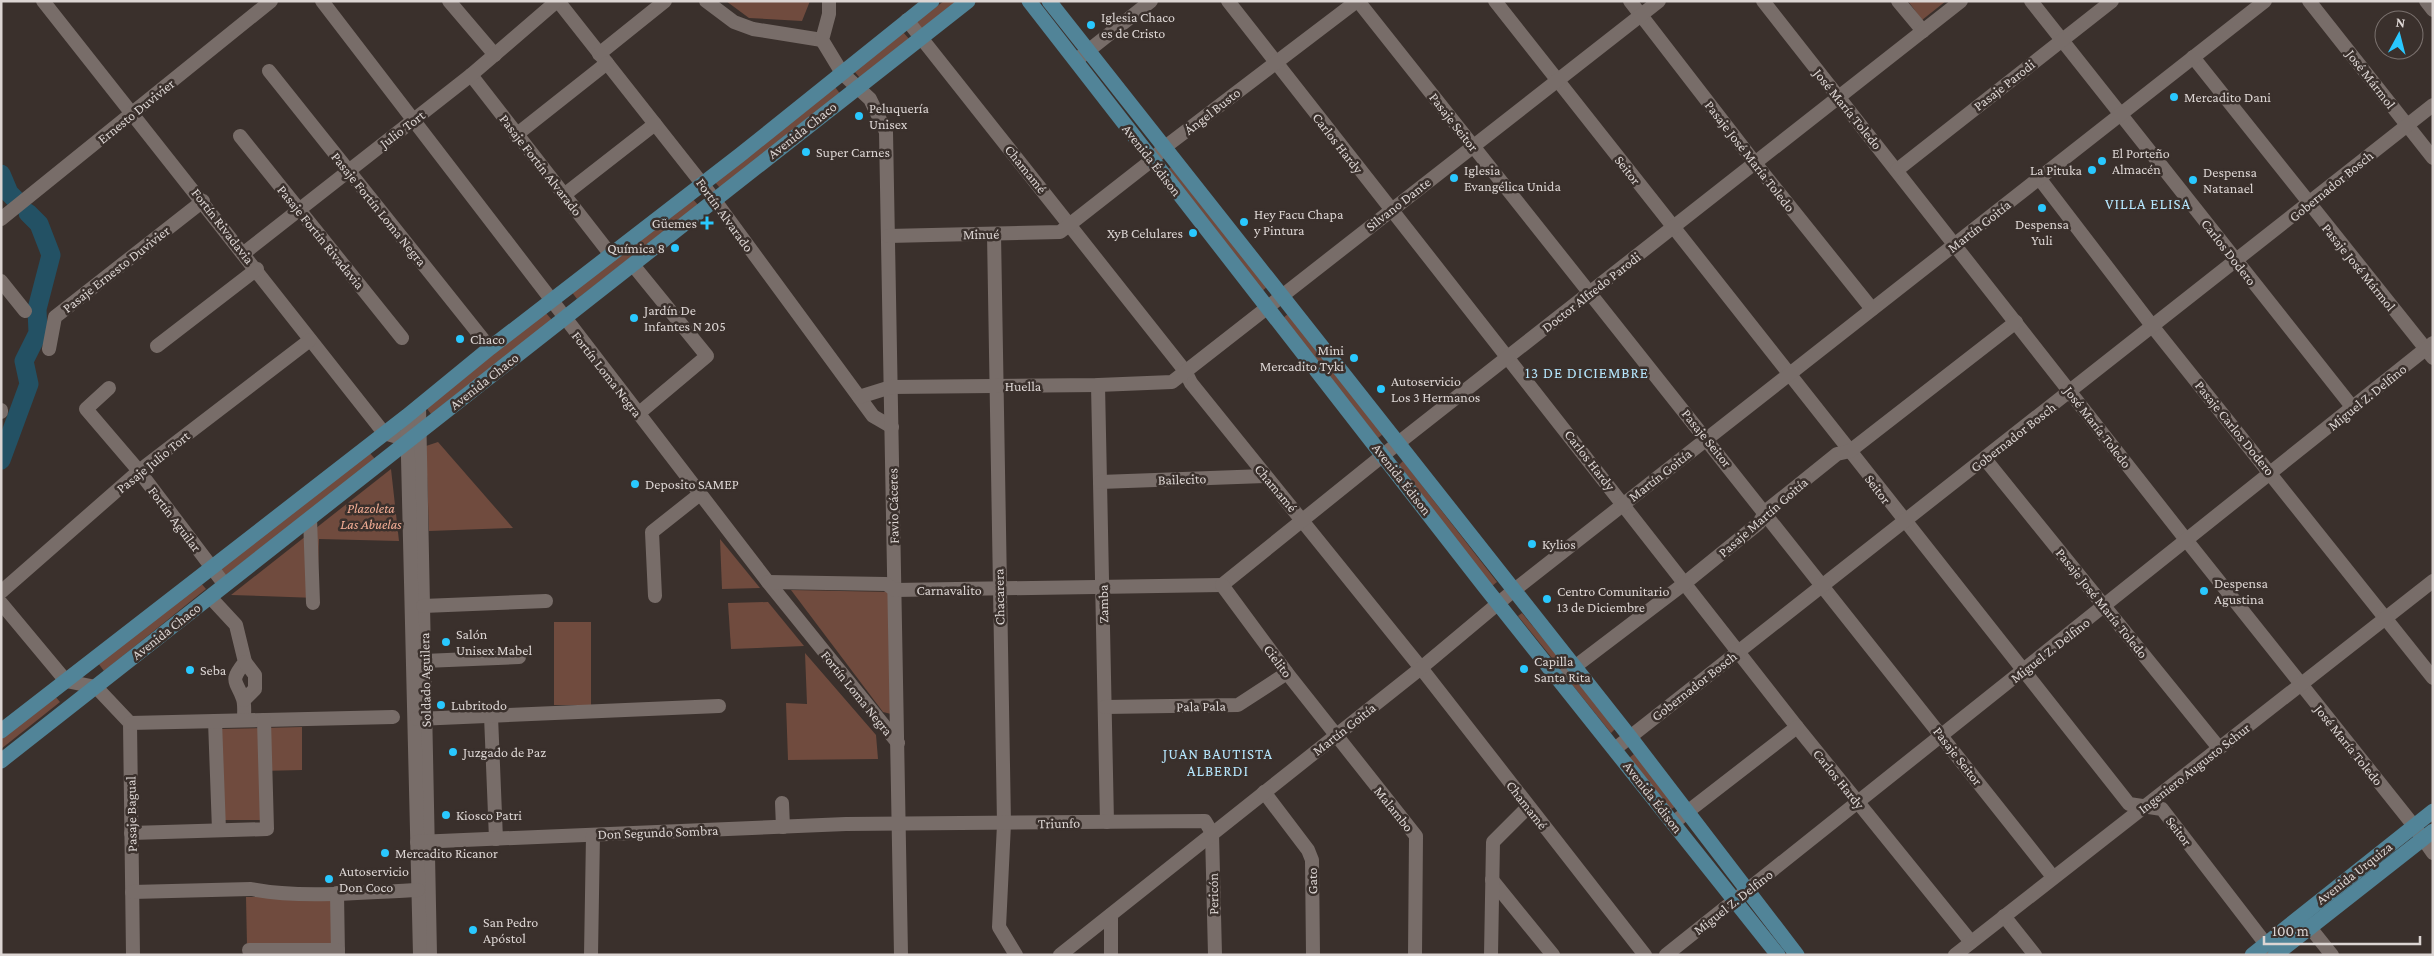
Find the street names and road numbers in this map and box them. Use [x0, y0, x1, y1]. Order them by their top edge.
street label: José Mármol [2342, 45, 2399, 112]
street label: Pasaje Parodi [1970, 56, 2039, 115]
street label: José María Toledo [1809, 64, 1886, 153]
street label: Ernesto Duvivier [94, 75, 178, 147]
street label: Ángel Busto [1181, 84, 1243, 138]
street label: Pasaje Seitor [1425, 89, 1482, 155]
street label: Pasaje José María Toledo [1701, 97, 1798, 215]
street label: Avenida Chaco [764, 98, 840, 162]
street label: Julio Tort [375, 107, 428, 152]
street label: Carlos Hardy [1309, 110, 1367, 177]
street label: Pasaje Fortín Alvarado [496, 111, 586, 220]
street label: Avenida Édison [1119, 121, 1185, 199]
street label: Chamamé [1002, 142, 1050, 196]
street label: Gobernador Bosch [2286, 147, 2377, 225]
street label: Pasaje Fortín Loma Negra [327, 149, 430, 270]
street label: Seitor [1612, 152, 1644, 188]
street label: Silvano Dante [1362, 174, 1434, 234]
street label: Fortín Alvarado [693, 175, 757, 255]
street label: Pasaje Fortín Rivadavia [273, 182, 368, 293]
street label: Fortín Rivadavia [188, 185, 258, 267]
street label: Martín Goitía [1944, 196, 2014, 256]
street label: Carlos Dodero [2198, 216, 2260, 288]
street label: Pasaje José Mármol [2318, 220, 2399, 315]
street label: Pasaje Ernesto Duvivier [59, 222, 173, 317]
street label: Minué [963, 226, 999, 242]
street label: Doctor Alfredo Parodi [1539, 248, 1644, 335]
street label: Fortín Loma Negra [569, 328, 646, 420]
street label: Avenida Chaco [446, 349, 522, 413]
street label: Miguel Z. Delfino [2325, 360, 2409, 434]
street label: Pasaje Carlos Dodero [2191, 377, 2278, 479]
street label: Huella [1005, 378, 1042, 394]
street label: José María Toledo [2060, 381, 2135, 471]
street label: Gobernador Bosch [1967, 399, 2059, 475]
street label: Pasaje Seitor [1678, 406, 1735, 471]
street label: Pasaje Julio Tort [113, 427, 194, 497]
street label: Carlos Hardy [1561, 427, 1619, 494]
street label: Avenida Édison [1369, 440, 1435, 518]
street label: Martín Goitía [1625, 445, 1695, 505]
street label: Chamamé [1251, 461, 1301, 515]
street label: Favio Cáceres [884, 468, 902, 544]
street label: Bailecito [1157, 470, 1207, 488]
street label: Seitor [1862, 471, 1894, 507]
street label: Pasaje Martín Goitía [1715, 473, 1812, 561]
street label: Fortín Aguilar [145, 483, 205, 555]
street label: Pasaje José María Toledo [2052, 545, 2151, 662]
street label: Chacarera [990, 568, 1007, 625]
street label: Carnavalito [916, 582, 982, 598]
street label: Zamba [1095, 584, 1111, 623]
street label: Avenida Chaco [128, 599, 204, 663]
street label: Miguel Z. Delfino [2007, 614, 2093, 686]
street label: Soldado Aguilera [416, 632, 434, 727]
street label: Cielito [1261, 641, 1296, 681]
street label: Fortín Loma Negra [818, 647, 896, 739]
street label: Gobernador Bosch [1648, 648, 1740, 724]
street label: Pala Pala [1176, 698, 1226, 714]
street label: Martín Goitía [1309, 699, 1379, 759]
street label: José María Toledo [2310, 700, 2387, 789]
street label: Ingeniero Augusto Schur [2135, 719, 2253, 817]
street label: Pasaje Seitor [1929, 723, 1986, 789]
street label: Carlos Hardy [1810, 746, 1868, 813]
street label: Avenida Édison [1620, 758, 1686, 836]
street label: Pasaje Bagual [122, 776, 141, 852]
street label: Chamamé [1503, 777, 1551, 833]
street label: Malambo [1371, 783, 1417, 835]
street label: Seitor [2163, 813, 2195, 849]
street label: Triunfo [1038, 815, 1080, 831]
street label: Don Segundo Sombra [597, 822, 719, 842]
street label: Avenida Urquiza [2313, 838, 2396, 908]
street label: Miguel Z. Delfino [1690, 866, 1776, 938]
street label: Gato [1304, 867, 1320, 895]
street label: Pericón [1205, 873, 1221, 915]

